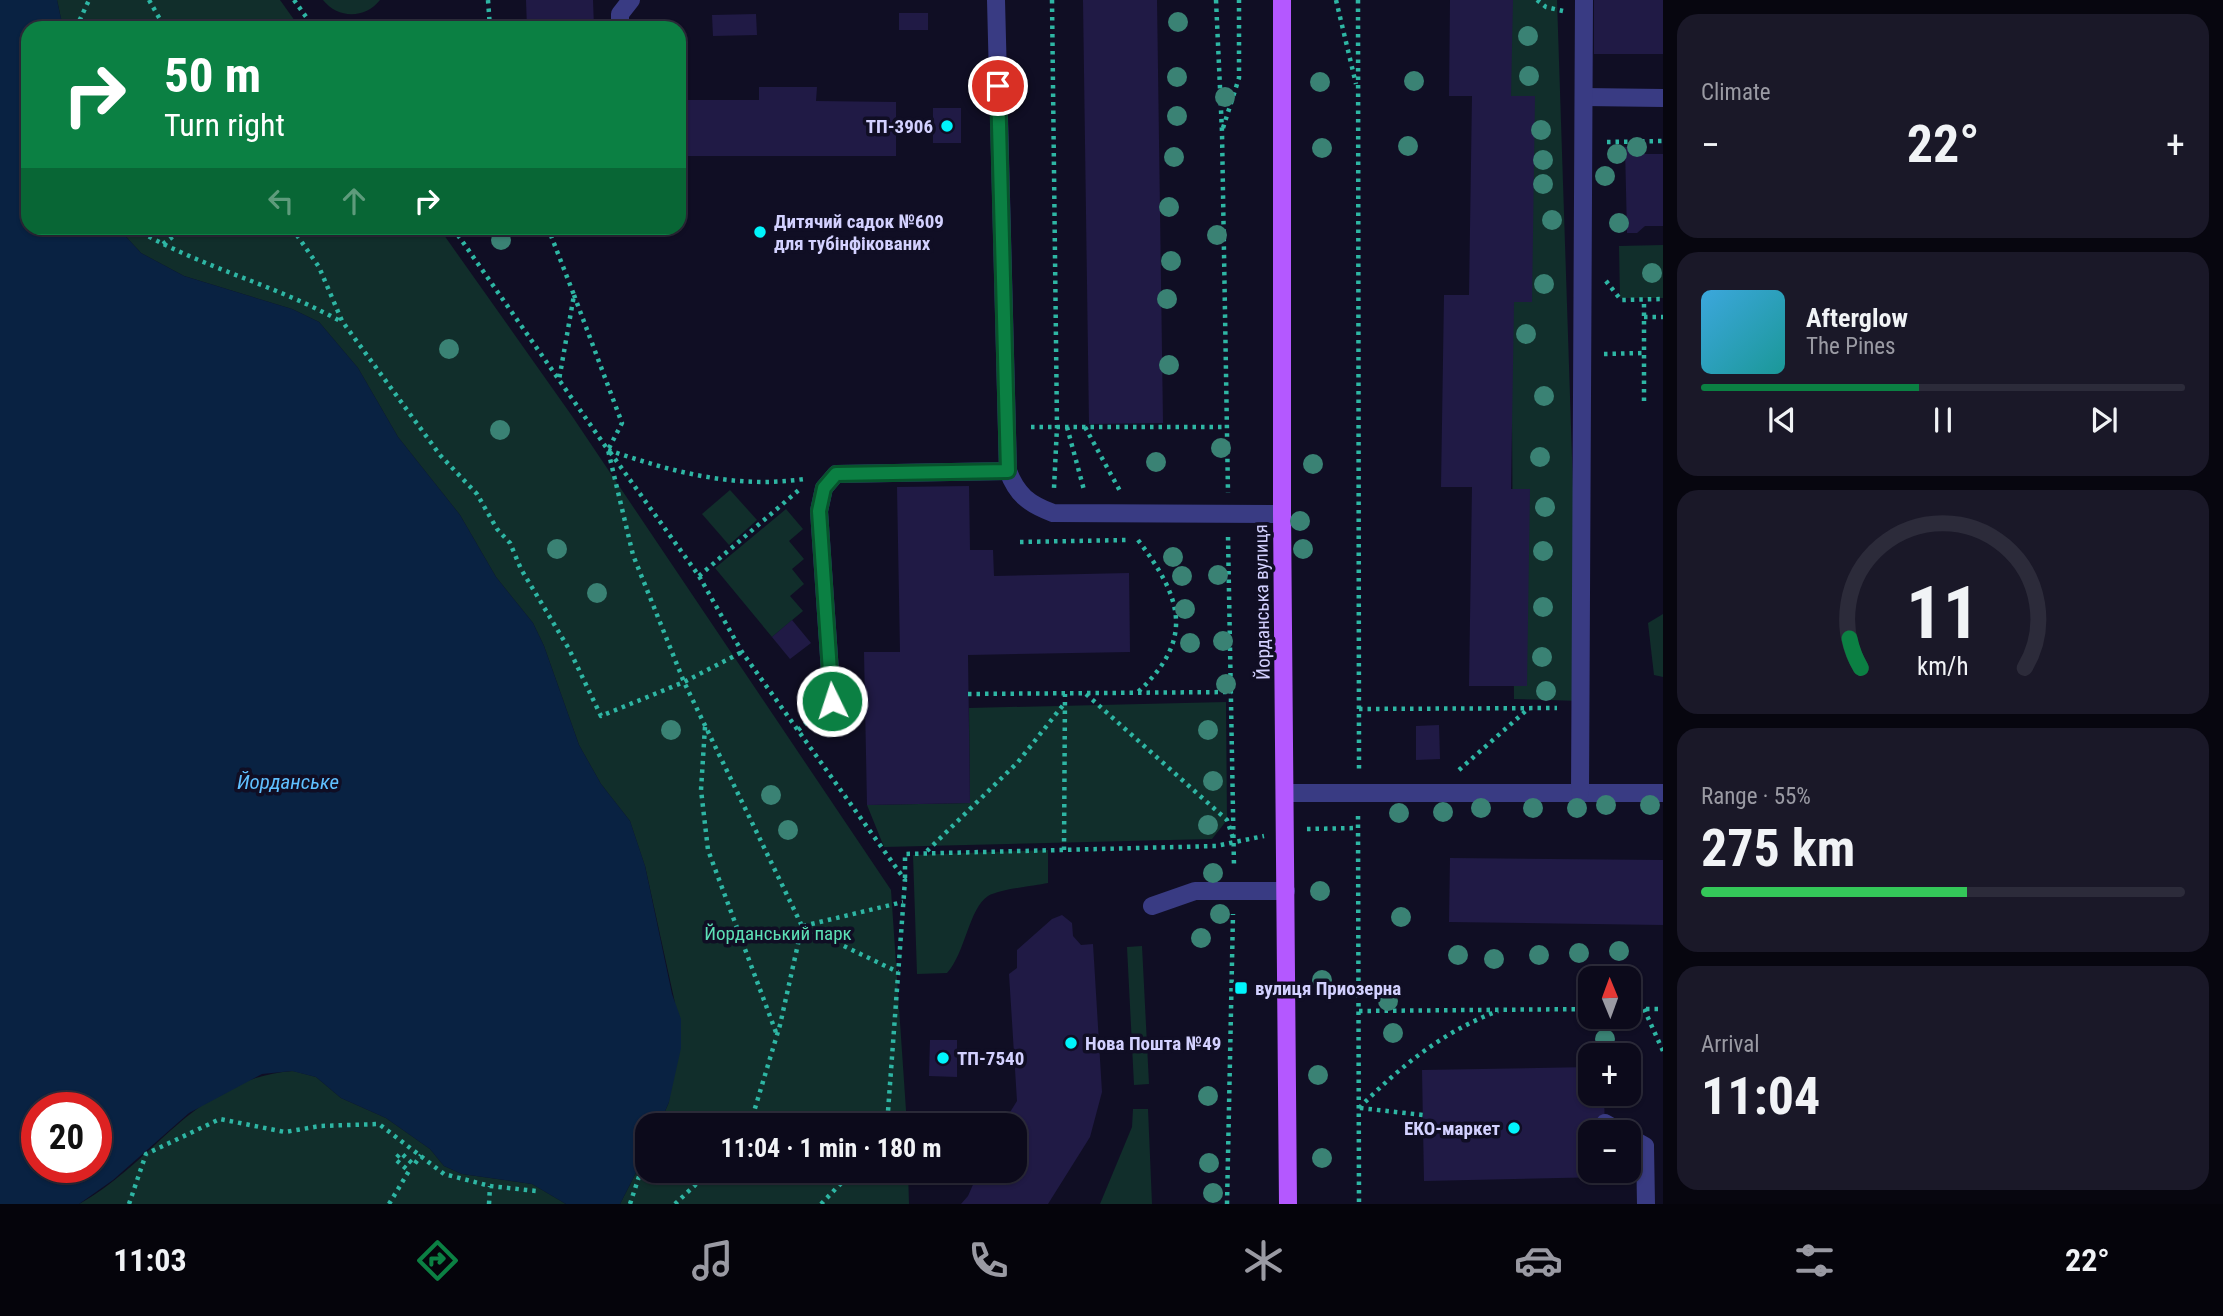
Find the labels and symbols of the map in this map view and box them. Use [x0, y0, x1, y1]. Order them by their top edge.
pin [968, 56, 1028, 116]
place label: ТП-3906 [866, 115, 933, 138]
marker: ТП-3906 [939, 118, 955, 134]
place label: Дитячий садок №609 для тубінфікованих [774, 210, 944, 255]
marker: Дитячий садок №609 для тубінфікованих [752, 224, 768, 240]
street label: Йорданська вулиця [1249, 524, 1275, 680]
position arrow [795, 664, 869, 738]
water label: Йорданське [237, 770, 339, 794]
park label: Йорданський парк [704, 922, 852, 945]
north arrow [1578, 966, 1642, 1029]
place label: вулиця Приозерна [1255, 977, 1401, 1000]
marker: вулиця Приозерна [1233, 980, 1249, 996]
place label: Нова Пошта №49 [1085, 1032, 1221, 1055]
marker: Нова Пошта №49 [1063, 1035, 1079, 1051]
place label: ТП-7540 [957, 1047, 1024, 1070]
marker: ТП-7540 [935, 1050, 951, 1066]
speed limit sign: 20 [21, 1092, 112, 1183]
place label: ЕКО-маркет [1404, 1117, 1500, 1140]
marker: ЕКО-маркет [1506, 1120, 1522, 1136]

